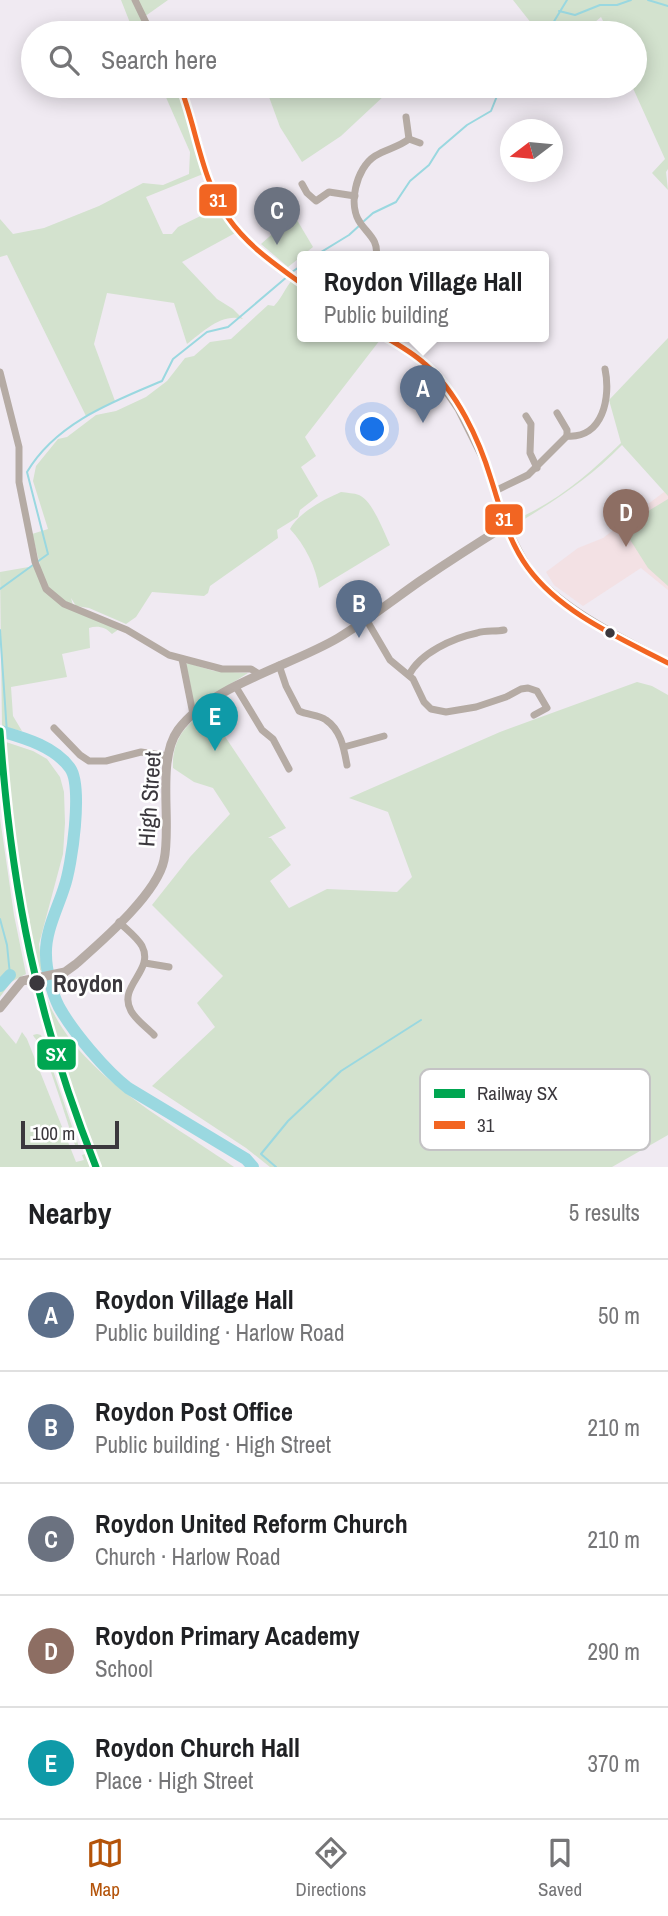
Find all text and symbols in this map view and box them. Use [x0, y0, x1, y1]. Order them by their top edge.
search box [21, 21, 647, 98]
icon: search [45, 41, 83, 79]
text: Search here [101, 42, 217, 77]
north arrow [500, 119, 563, 182]
line badge: 31 [198, 183, 238, 217]
text: 31 [209, 187, 227, 213]
pin: C [254, 187, 300, 245]
popup [297, 251, 549, 342]
text: Roydon Village Hall [324, 264, 522, 299]
text: Public building [324, 299, 448, 330]
pin: A [400, 365, 446, 423]
your location [355, 412, 389, 446]
pin: D [603, 489, 649, 547]
line badge: 31 [484, 503, 524, 536]
text: 31 [495, 506, 513, 532]
pin: B [336, 580, 382, 638]
unlabelled marker [603, 626, 617, 640]
pin: E [192, 693, 238, 751]
street label: High Street [130, 750, 168, 848]
place label: Roydon [53, 968, 123, 999]
marker: Roydon [27, 973, 47, 993]
line badge: SX [36, 1038, 77, 1071]
text: SX [46, 1041, 67, 1067]
legend [420, 1069, 650, 1150]
text: Railway SX [477, 1080, 558, 1106]
text: 31 [477, 1112, 495, 1138]
scale bar [21, 1118, 119, 1150]
text: 100 m [32, 1120, 75, 1146]
text: Nearby [28, 1193, 111, 1233]
text: 5 results [569, 1197, 640, 1228]
text: Roydon Village Hall [95, 1282, 294, 1317]
text: A [44, 1300, 58, 1331]
text: 50 m [598, 1300, 640, 1331]
text: Public building · Harlow Road [95, 1317, 345, 1348]
text: Roydon Post Office [95, 1394, 293, 1429]
text: B [44, 1412, 58, 1443]
text: 210 m [588, 1412, 640, 1443]
text: Public building · High Street [95, 1429, 331, 1460]
text: Roydon United Reform Church [95, 1506, 408, 1541]
text: C [44, 1524, 58, 1555]
text: 210 m [588, 1524, 640, 1555]
text: Church · Harlow Road [95, 1541, 281, 1572]
text: Roydon Primary Academy [95, 1618, 360, 1653]
text: D [44, 1636, 58, 1667]
text: 290 m [588, 1636, 640, 1667]
text: School [95, 1653, 153, 1684]
text: Roydon Church Hall [95, 1730, 300, 1765]
text: E [45, 1748, 57, 1779]
text: 370 m [588, 1748, 640, 1779]
text: Place · High Street [95, 1765, 253, 1796]
tab: Map [86, 1834, 124, 1902]
tab: Directions [295, 1834, 366, 1902]
tab: Saved [538, 1834, 582, 1902]

